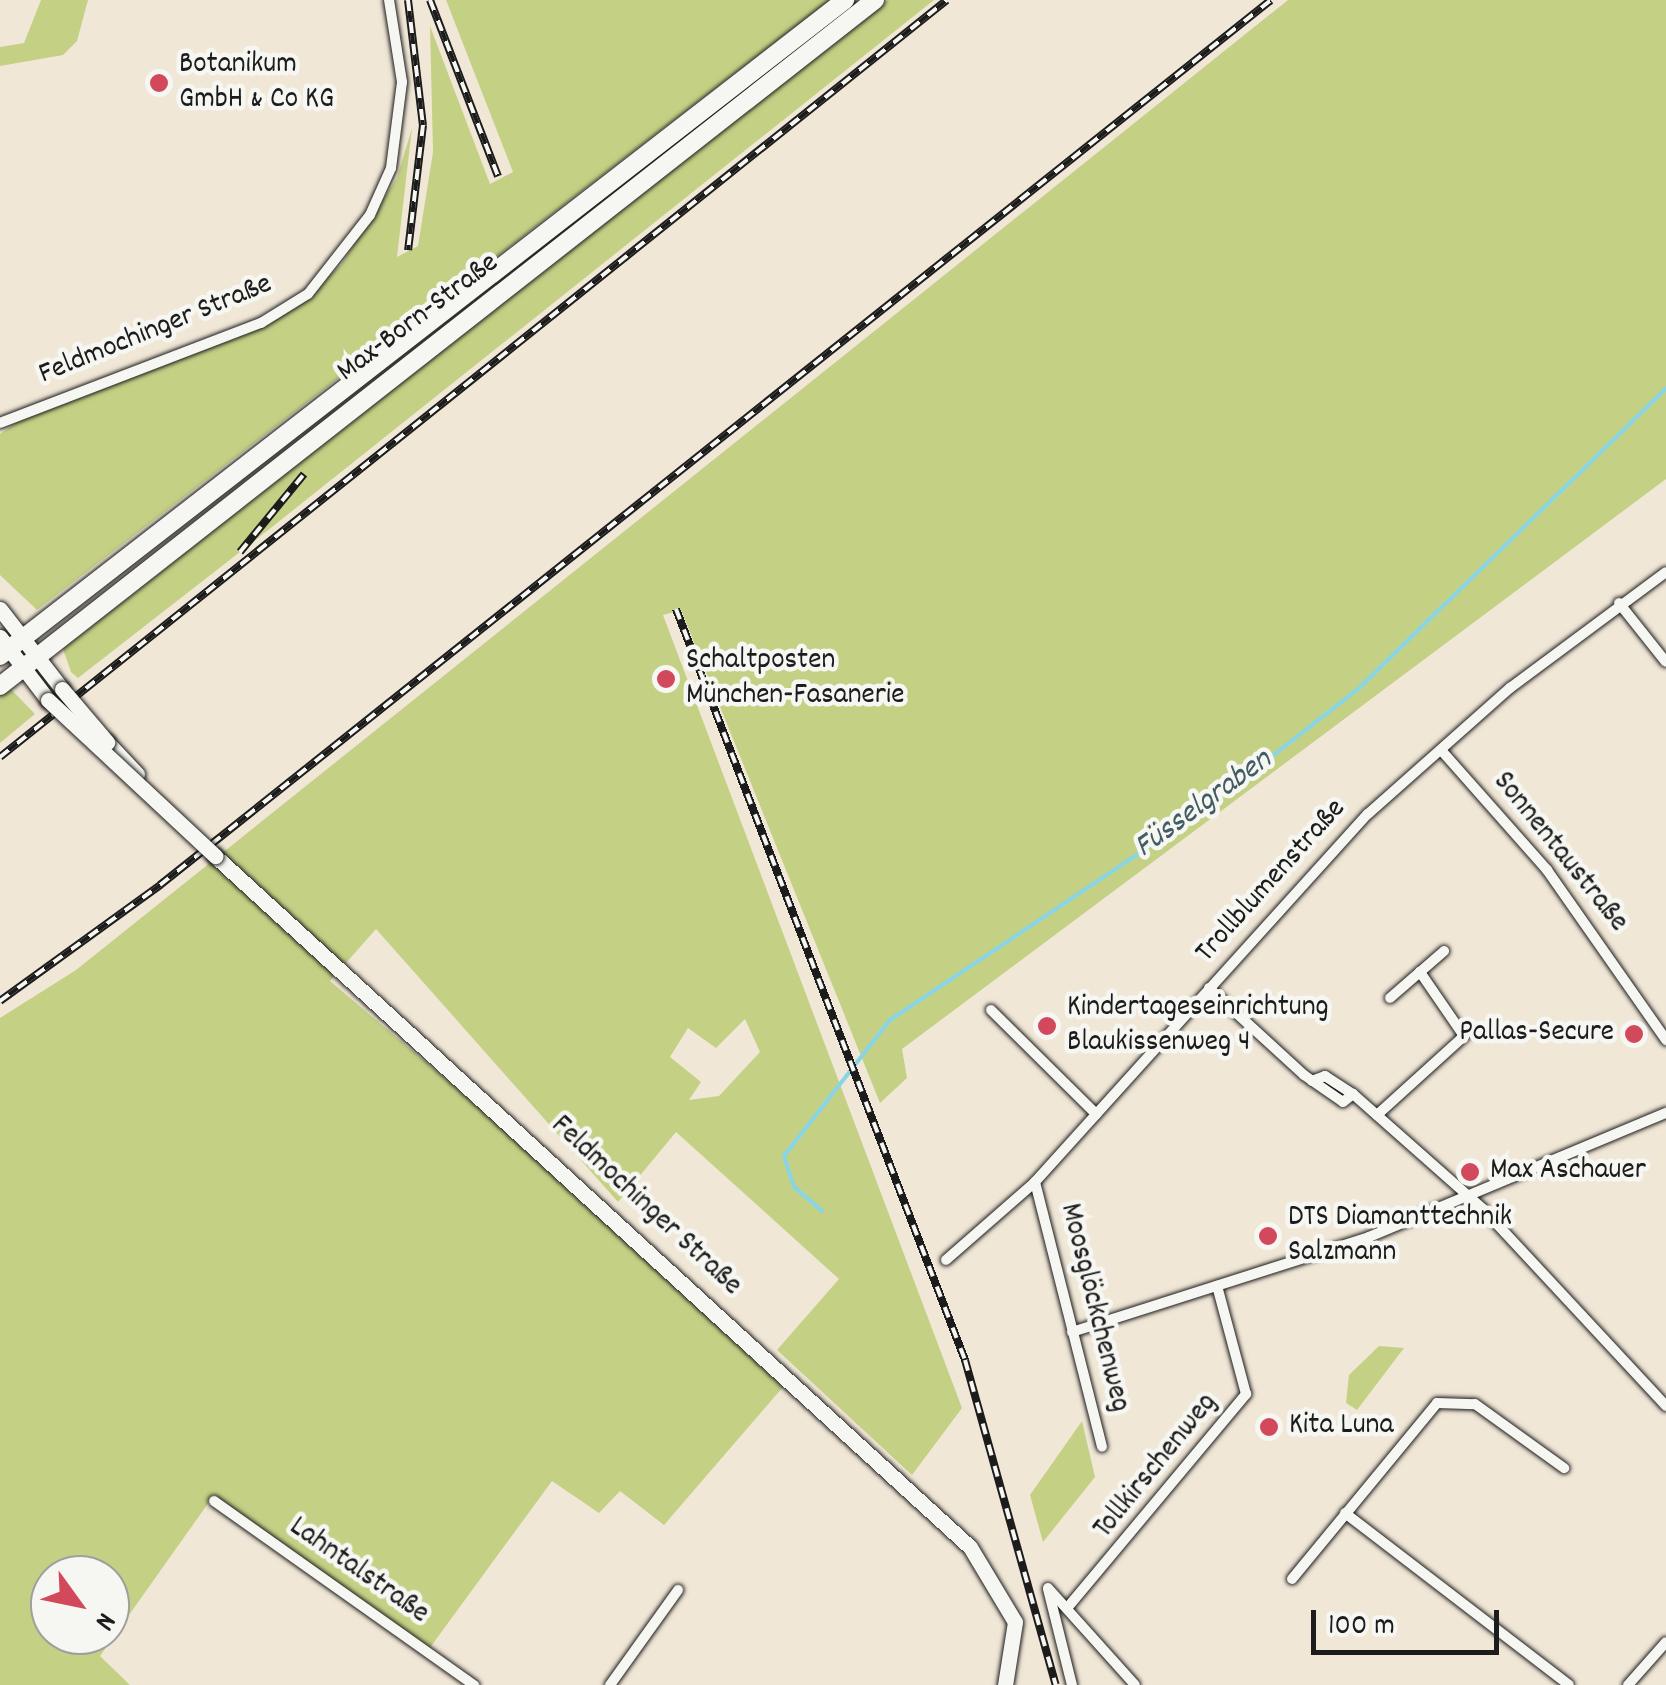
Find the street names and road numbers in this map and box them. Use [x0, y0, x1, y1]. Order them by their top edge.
street label: Max-Born-Straße [331, 247, 507, 391]
street label: Feldmochinger Straße [34, 268, 278, 394]
street label: Sonnentaustraße [1483, 766, 1635, 940]
street label: Trollblumenstraße [1189, 793, 1355, 971]
street label: Feldmochinger Straße [542, 1109, 748, 1305]
street label: Moosglöckchenweg [1050, 1200, 1136, 1416]
street label: Tollkirschenweg [1087, 1387, 1227, 1547]
street label: Lahntalstraße [281, 1511, 435, 1633]

